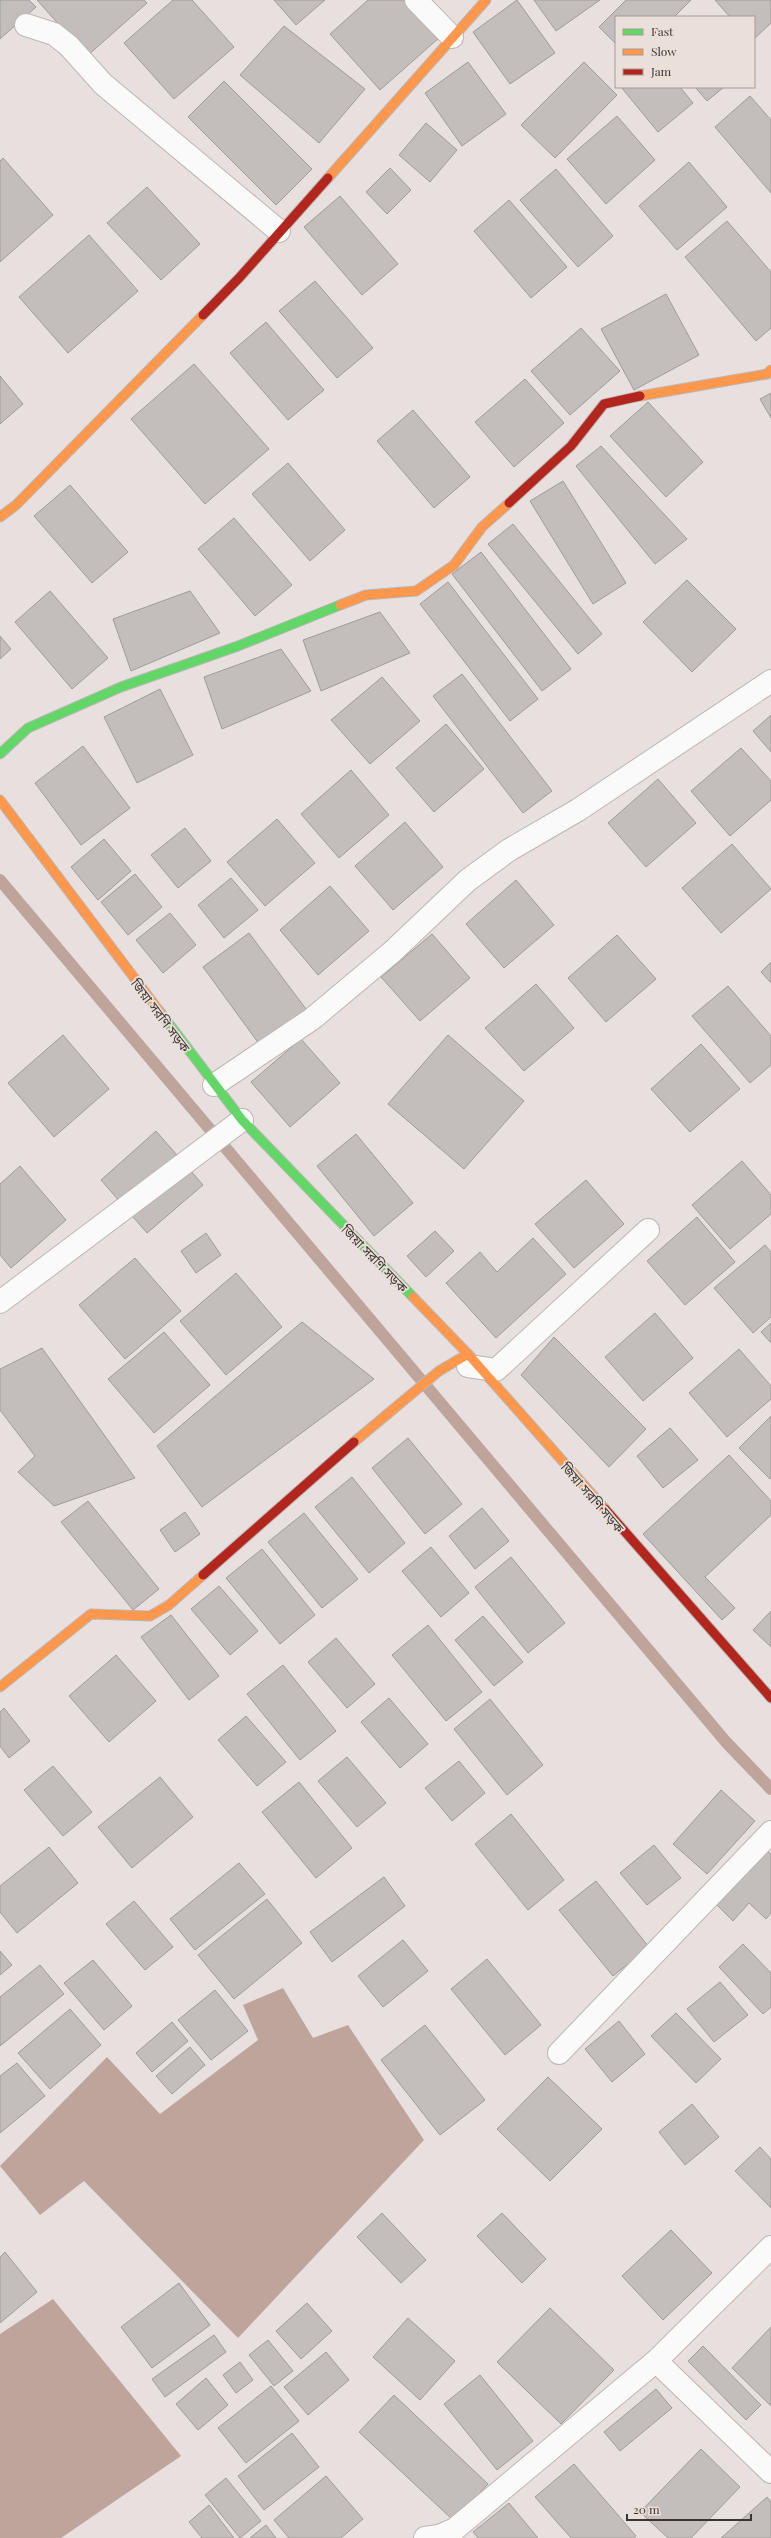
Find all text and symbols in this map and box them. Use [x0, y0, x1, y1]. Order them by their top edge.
legend [615, 16, 755, 88]
text: Fast [651, 23, 674, 39]
text: Slow [651, 43, 677, 59]
text: Jam [650, 63, 672, 79]
street label: জিয়া সরণি সড়ক [127, 974, 195, 1056]
street label: জিয়া সরণি সড়ক [338, 1220, 412, 1296]
street label: জিয়া সরণি সড়ক [557, 1457, 629, 1536]
scale bar [627, 2496, 751, 2522]
text: 20 m [633, 2501, 660, 2517]

